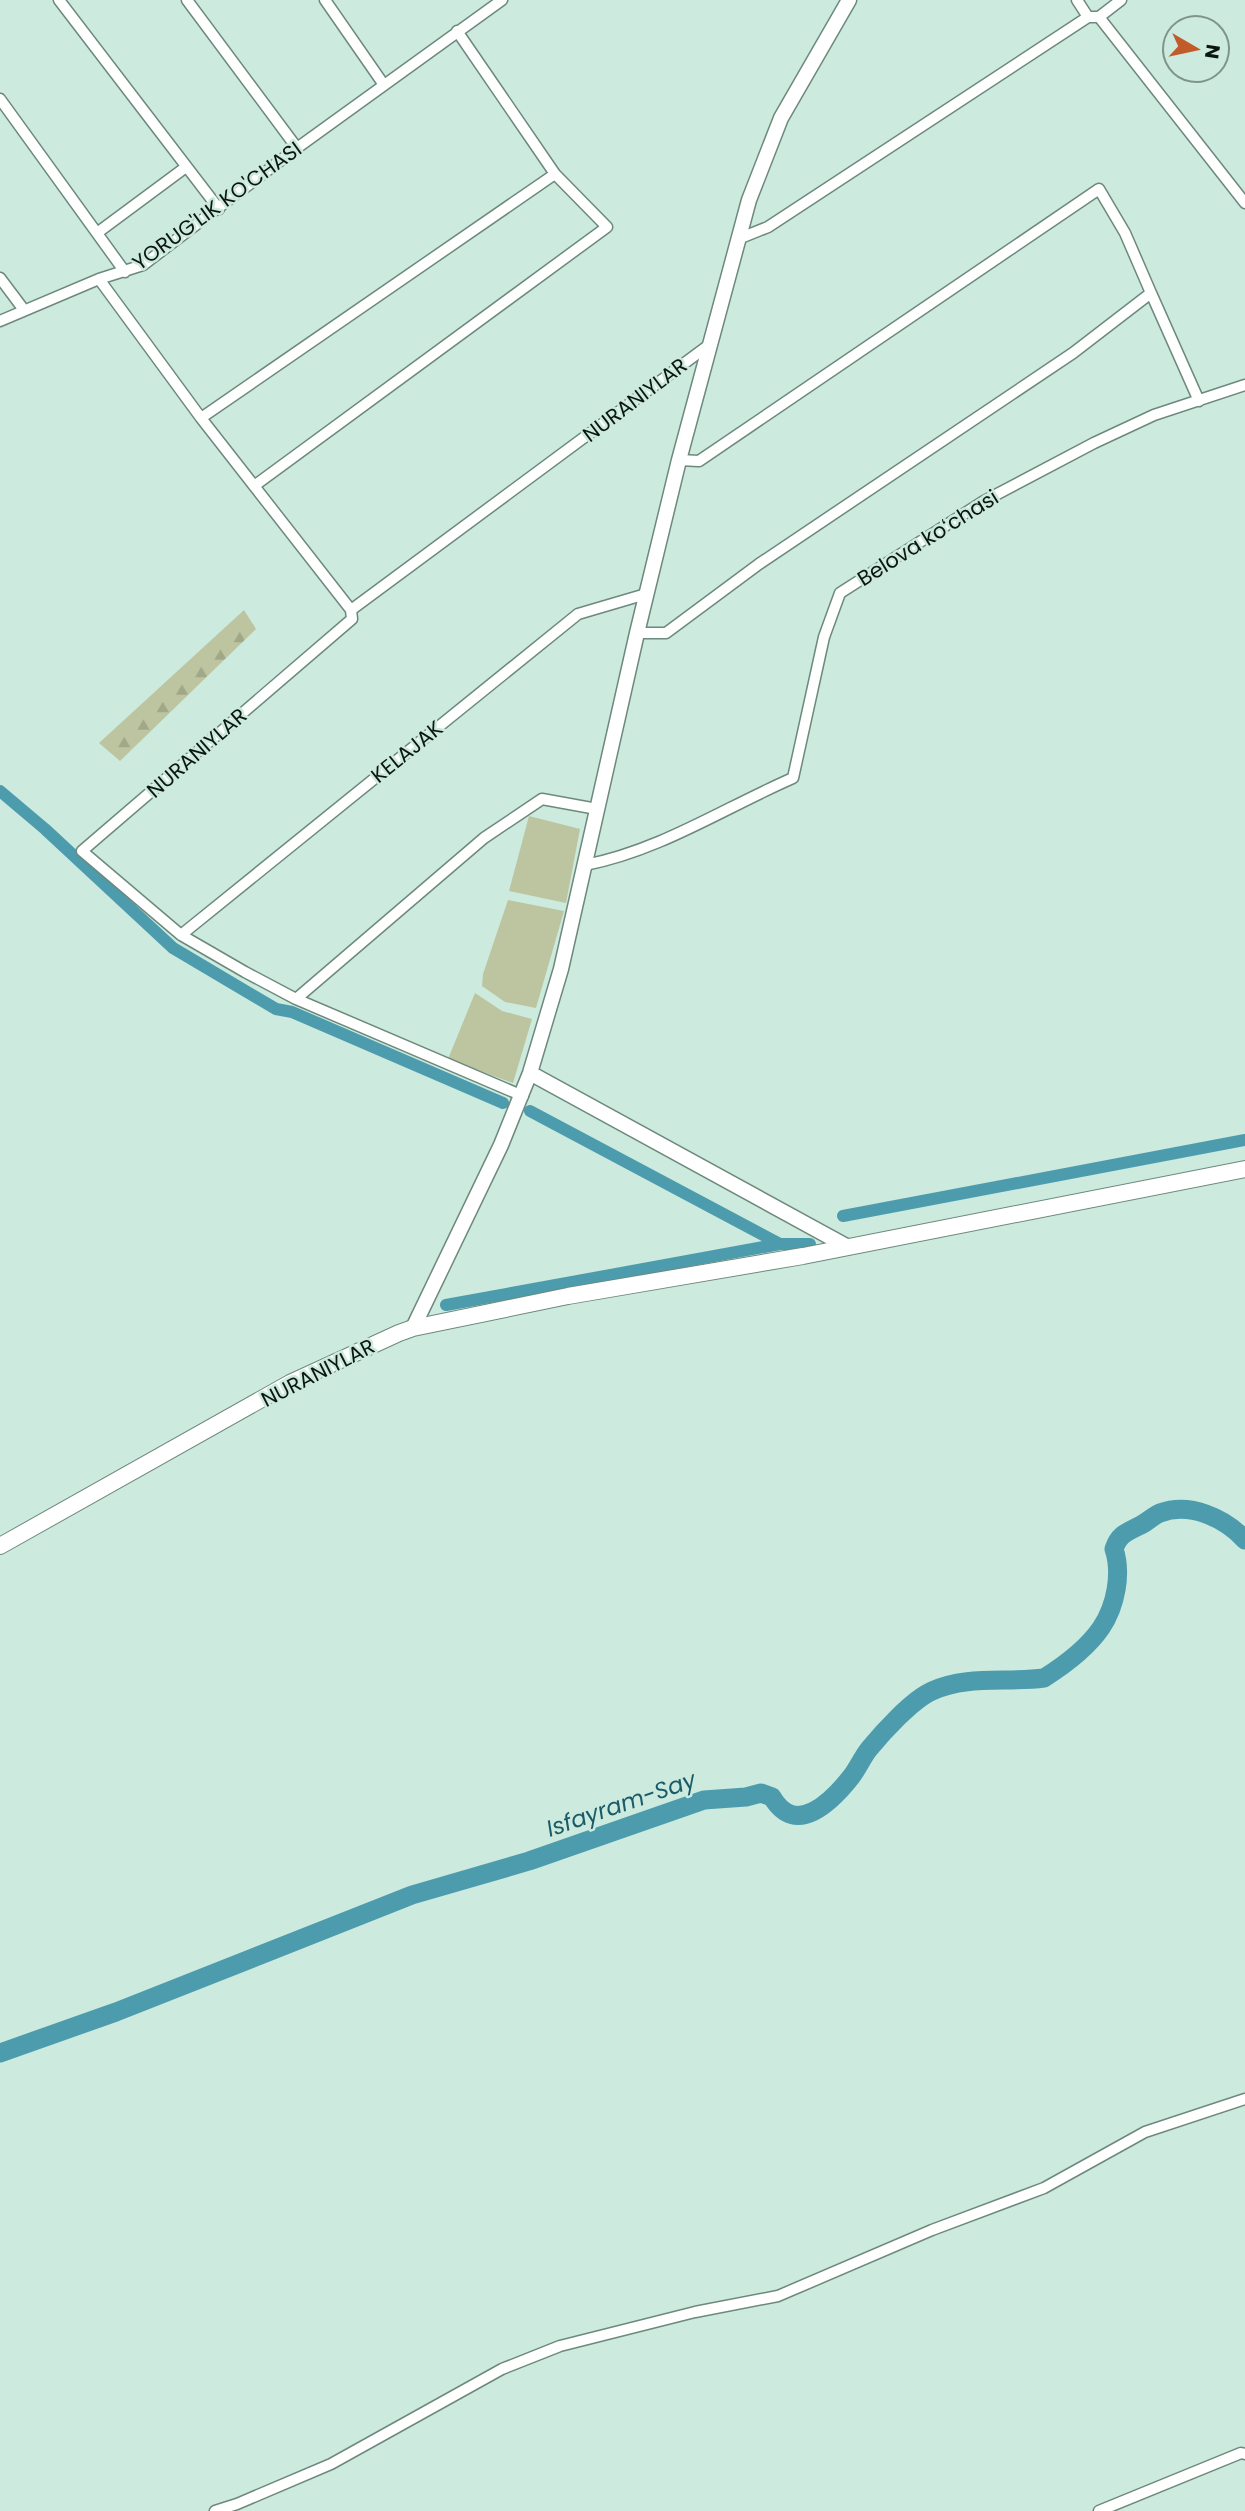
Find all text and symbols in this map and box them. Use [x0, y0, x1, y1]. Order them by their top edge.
north arrow [1161, 14, 1231, 84]
text: N [1198, 42, 1227, 61]
street label: YORUG'LIK KO'CHASI [126, 134, 307, 277]
street label: NURANIYLAR [576, 351, 693, 449]
street label: Belova koʻchasi [852, 482, 1004, 593]
street label: NURANIYLAR [140, 701, 253, 804]
street label: KELAJAK [365, 714, 449, 789]
street label: NURANIYLAR [256, 1331, 380, 1414]
water label: Isfayram-Say [542, 1763, 701, 1845]

